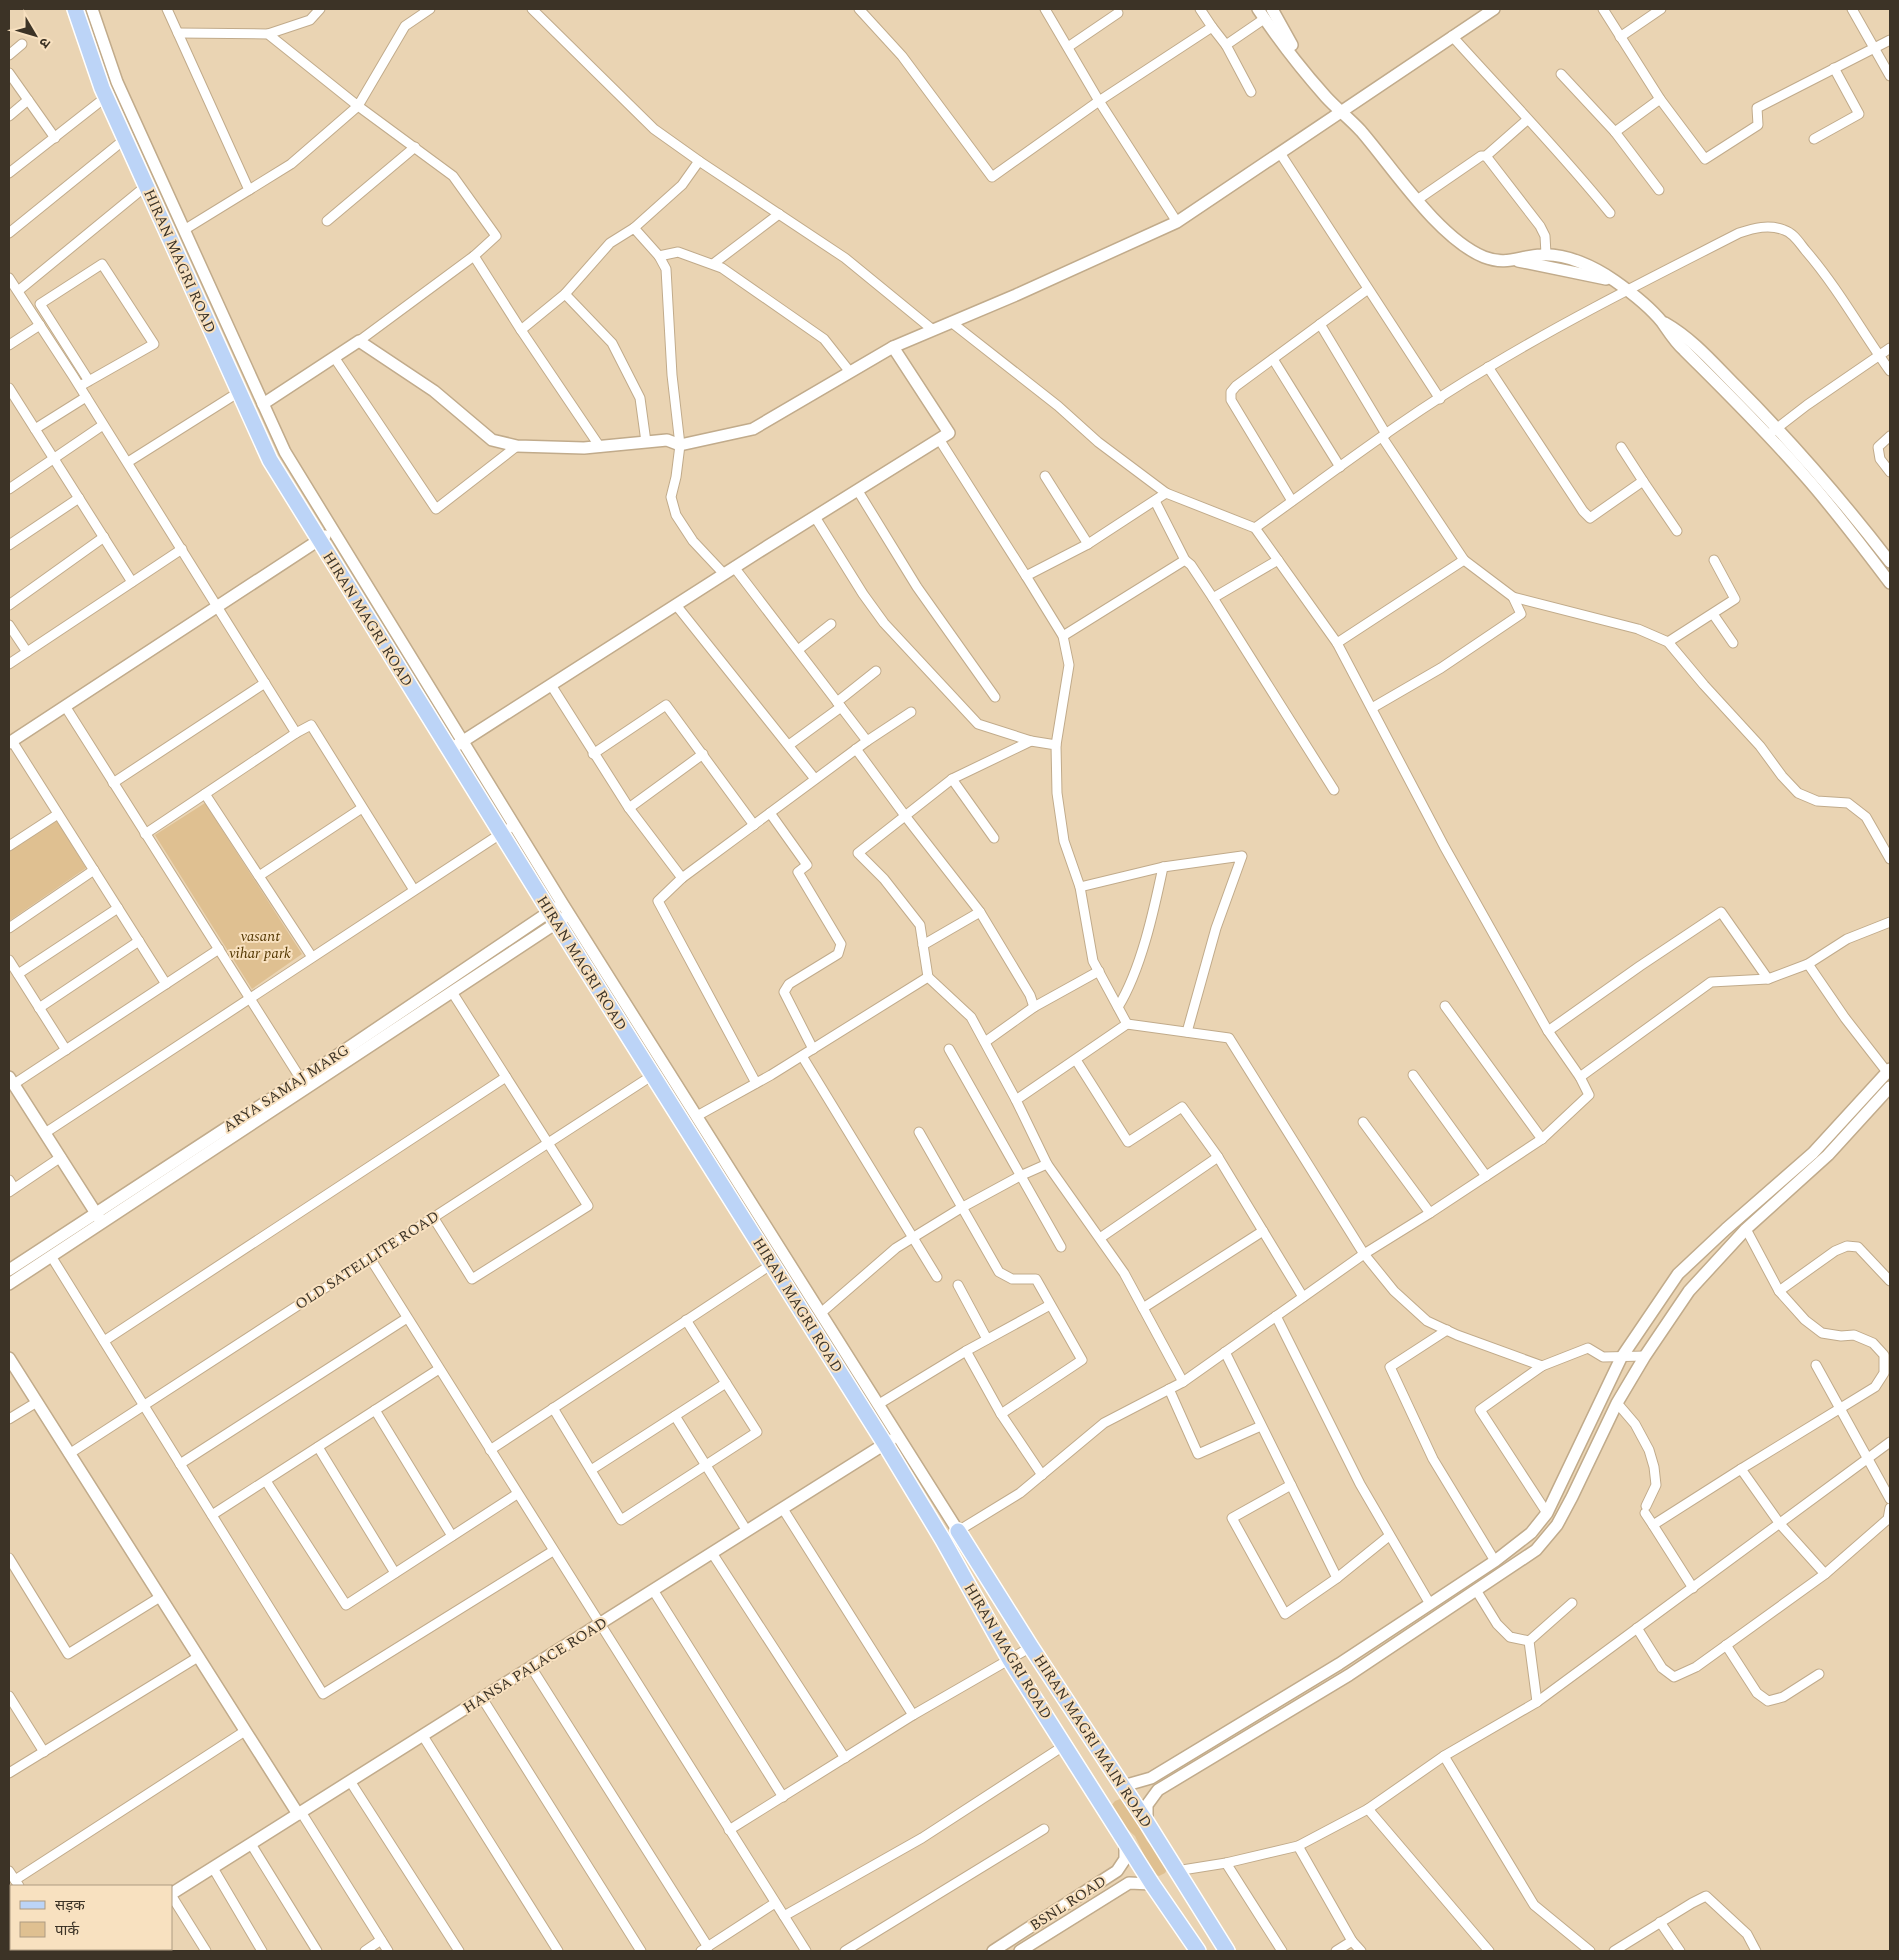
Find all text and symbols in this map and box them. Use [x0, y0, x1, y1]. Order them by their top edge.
north arrow [10, 10, 60, 60]
text: उ [34, 33, 56, 53]
street label: HIRAN MAGRI ROAD [137, 185, 222, 337]
street label: HIRAN MAGRI ROAD [317, 547, 419, 691]
street label: HIRAN MAGRI ROAD [531, 891, 633, 1035]
park label: vasant vihar park [229, 925, 291, 965]
street label: ARYA SAMAJ MARG [219, 1039, 354, 1138]
street label: OLD SATELLITE ROAD [291, 1205, 444, 1316]
street label: HIRAN MAGRI ROAD [747, 1233, 849, 1377]
street label: HIRAN MAGRI ROAD [958, 1579, 1057, 1724]
street label: HANSA PALACE ROAD [458, 1612, 612, 1719]
street label: HIRAN MAGRI MAIN ROAD [1028, 1650, 1157, 1833]
street label: BSNL ROAD [1025, 1870, 1111, 1937]
legend [10, 1885, 172, 1950]
text: सड़क [55, 1894, 85, 1917]
text: पार्क [55, 1919, 79, 1942]

